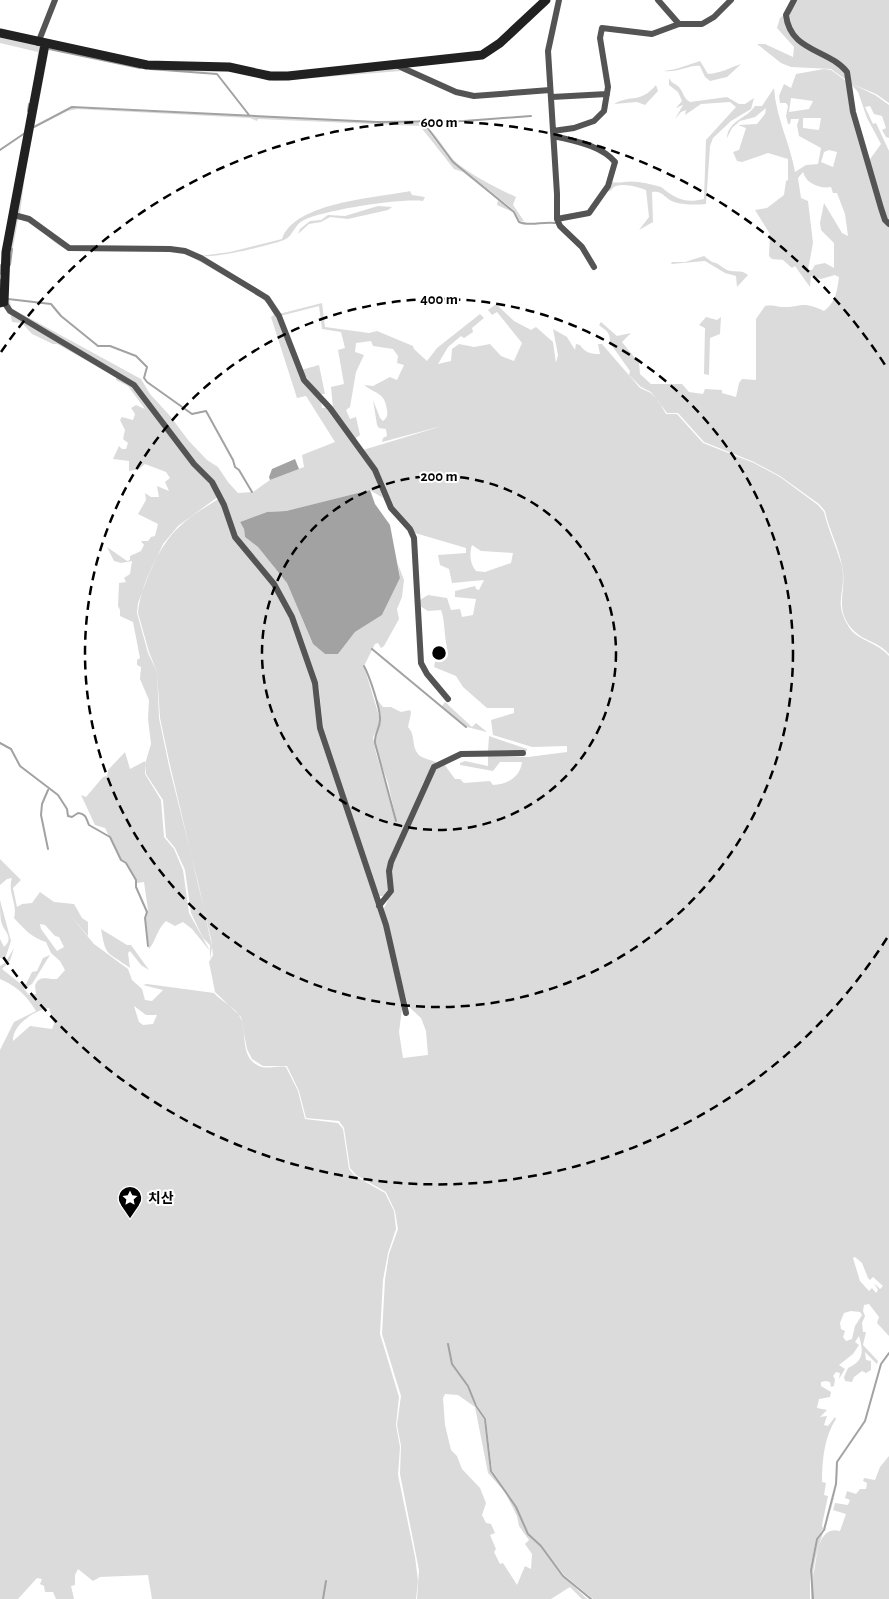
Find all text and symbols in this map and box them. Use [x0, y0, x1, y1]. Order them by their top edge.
text: 600 m [420, 115, 458, 130]
text: 400 m [420, 292, 458, 307]
text: 200 m [420, 469, 458, 484]
centre of rings [430, 644, 448, 662]
place icon: 치산 [117, 1185, 143, 1219]
place label: 치산 [148, 1191, 174, 1206]

